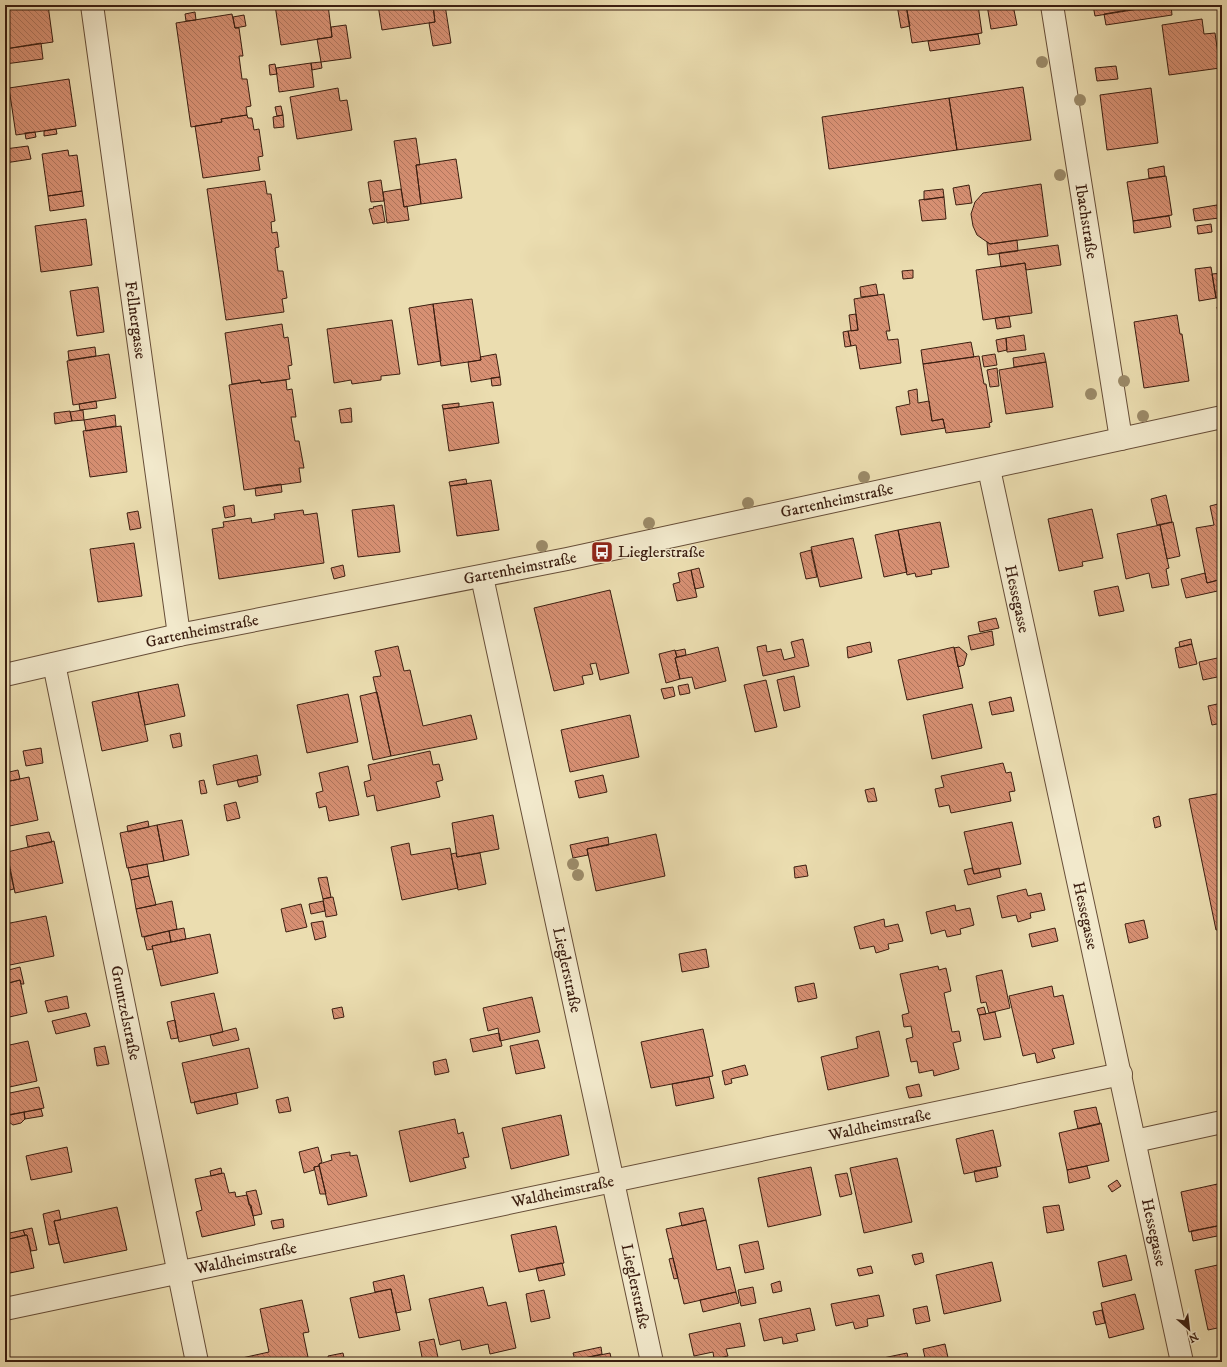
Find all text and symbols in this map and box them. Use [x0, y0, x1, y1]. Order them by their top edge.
street label: Ibachstraße [1071, 182, 1102, 261]
street label: Fellnergasse [120, 280, 151, 361]
street label: Gartenheimstraße [779, 479, 895, 522]
bus stop icon: Lieglerstraße [589, 539, 615, 565]
place label: Lieglerstraße [618, 542, 705, 562]
street label: Gartenheimstraße [462, 547, 579, 589]
street label: Hessegasse [1000, 563, 1034, 635]
street label: Gartenheimstraße [144, 610, 261, 652]
street label: Hessegasse [1068, 880, 1103, 952]
street label: Lieglerstraße [548, 925, 586, 1015]
street label: Gruntzelstraße [106, 964, 145, 1062]
street label: Waldheimstraße [826, 1104, 933, 1145]
street label: Waldheimstraße [509, 1171, 616, 1212]
street label: Hessegasse [1137, 1197, 1171, 1269]
street label: Waldheimstraße [192, 1238, 299, 1279]
street label: Lieglerstraße [617, 1242, 655, 1332]
north arrow [1169, 1309, 1209, 1349]
text: N [1186, 1329, 1200, 1345]

